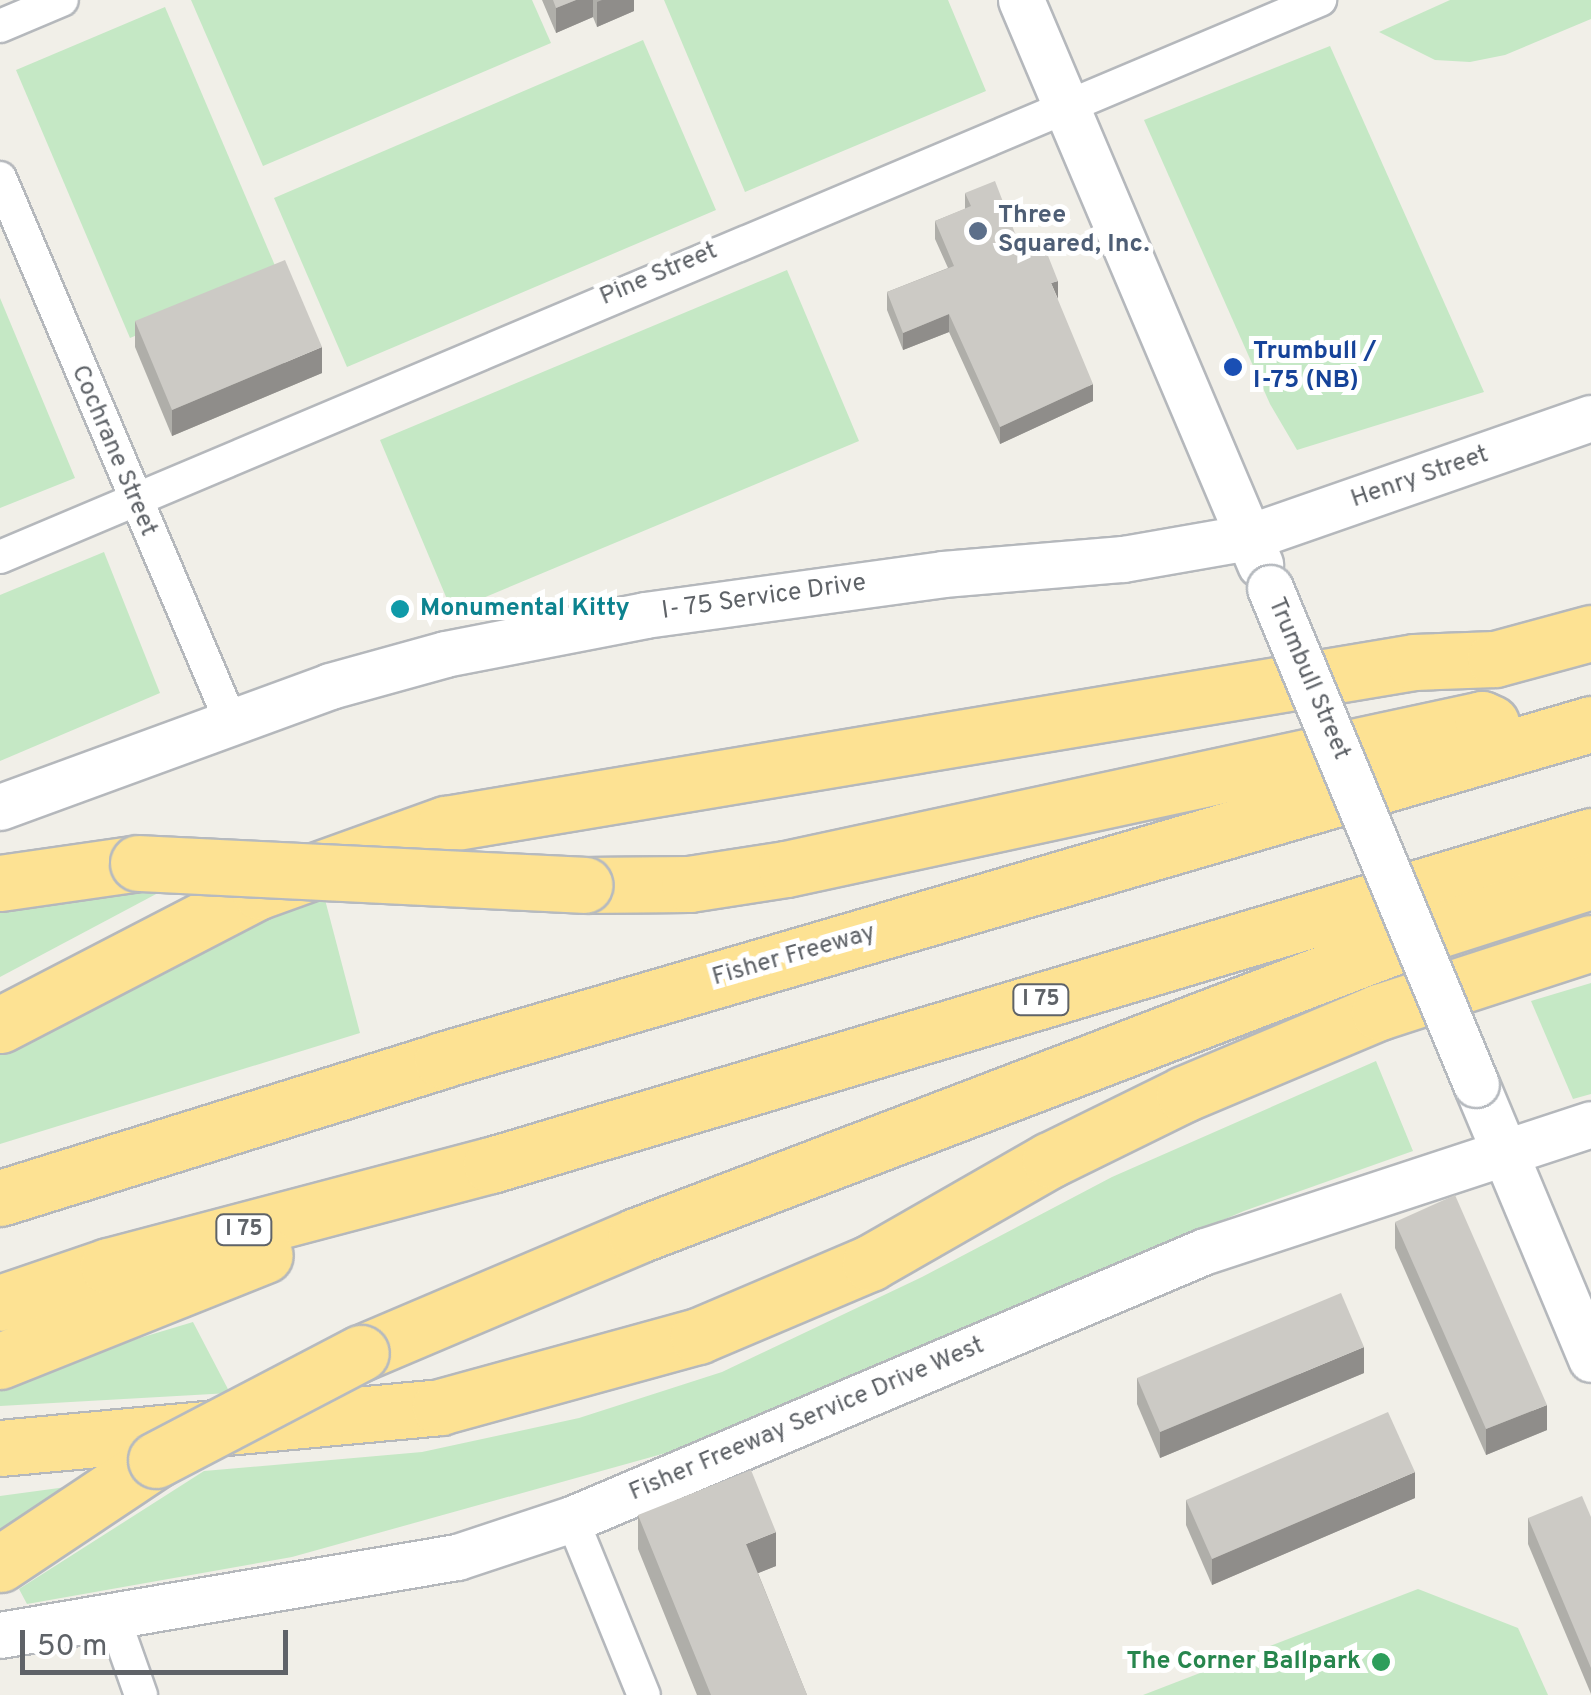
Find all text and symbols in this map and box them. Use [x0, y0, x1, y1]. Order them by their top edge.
place label: Three Squared, Inc. [998, 202, 1150, 261]
marker: Three Squared, Inc. [967, 220, 989, 242]
street label: Pine Street [596, 237, 722, 313]
place label: Trumbull / I-75 (NB) [1253, 338, 1377, 397]
marker: Trumbull / I-75 (NB) [1222, 356, 1244, 378]
street label: Cochrane Street [63, 361, 163, 541]
street label: Henry Street [1347, 440, 1493, 516]
street label: I- 75 Service Drive [659, 569, 869, 627]
street label: Trumbull Street [1260, 593, 1356, 765]
place label: Monumental Kitty [420, 594, 630, 624]
marker: Monumental Kitty [389, 598, 411, 620]
street label: Fisher Freeway [709, 918, 879, 994]
road number: I 75 [1011, 983, 1071, 1017]
road number: I 75 [214, 1213, 274, 1247]
street label: Fisher Freeway Service Drive West [625, 1331, 989, 1509]
scale bar [25, 1610, 292, 1672]
text: 50 m [37, 1629, 107, 1666]
place label: The Corner Ballpark [1127, 1647, 1361, 1677]
marker: The Corner Ballpark [1370, 1651, 1392, 1673]

